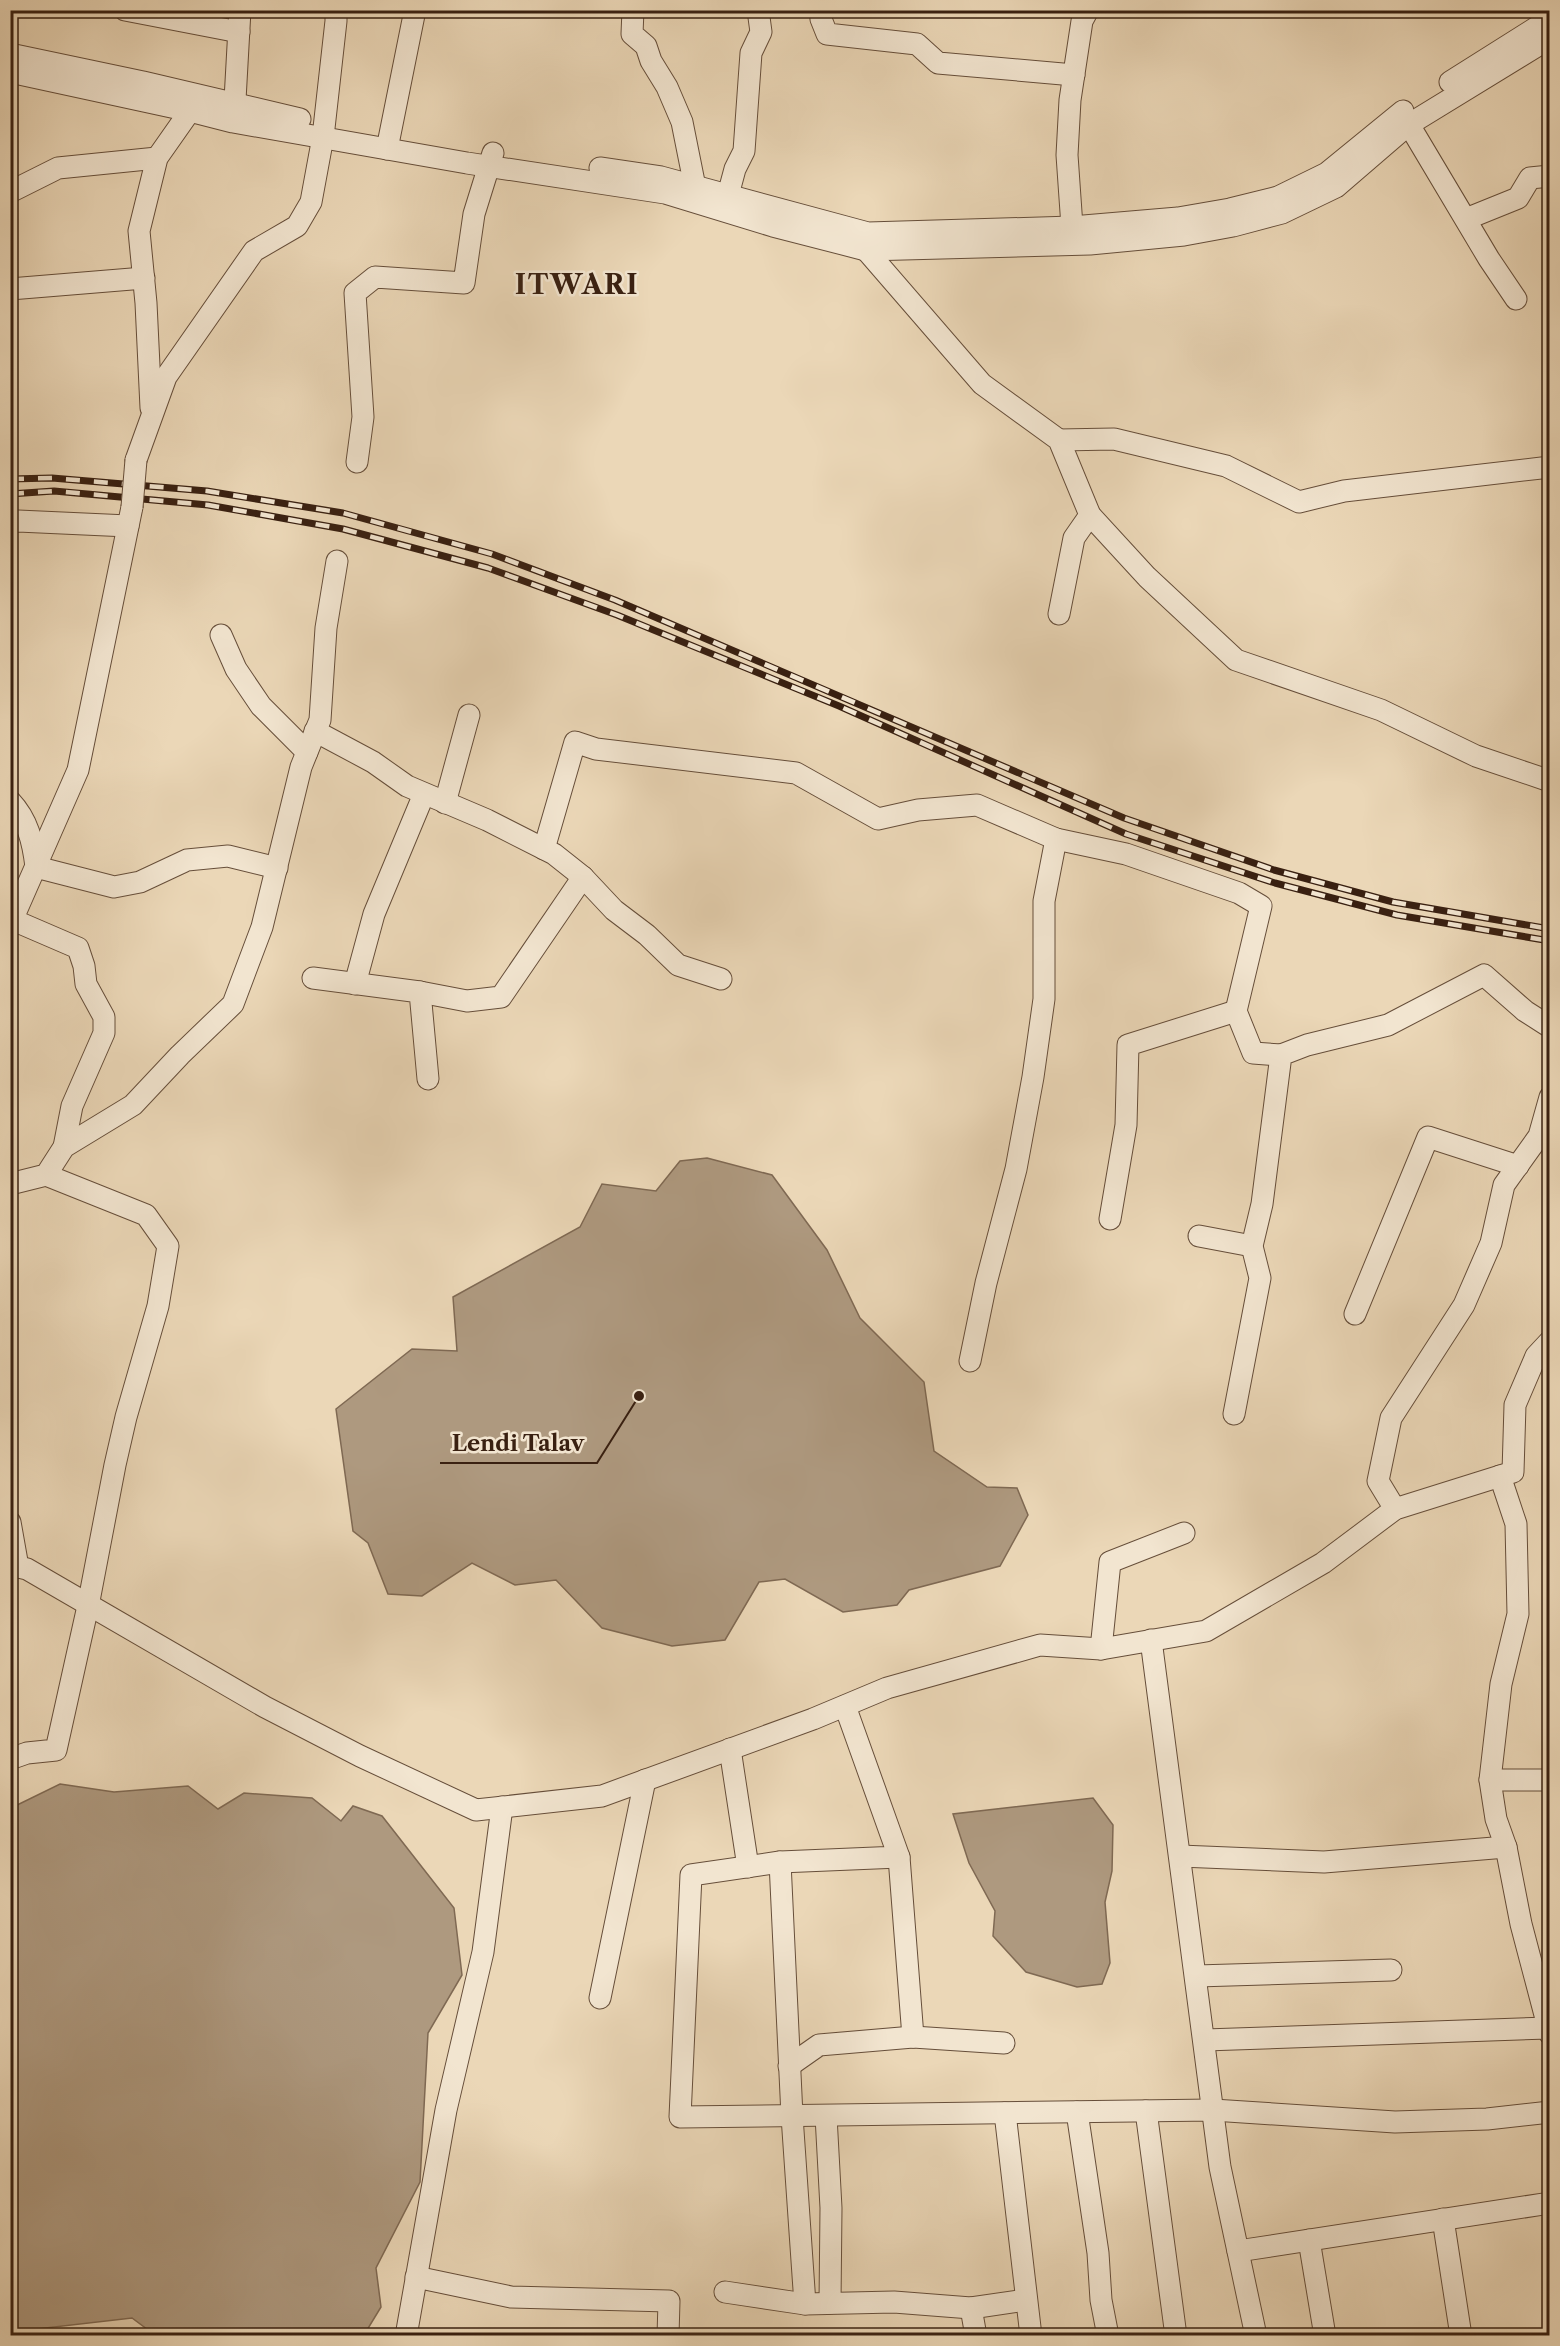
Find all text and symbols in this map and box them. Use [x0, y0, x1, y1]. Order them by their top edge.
district label: ITWARI [515, 268, 639, 301]
callout: Lendi Talav [440, 1423, 597, 1463]
text: Lendi Talav [452, 1430, 585, 1457]

